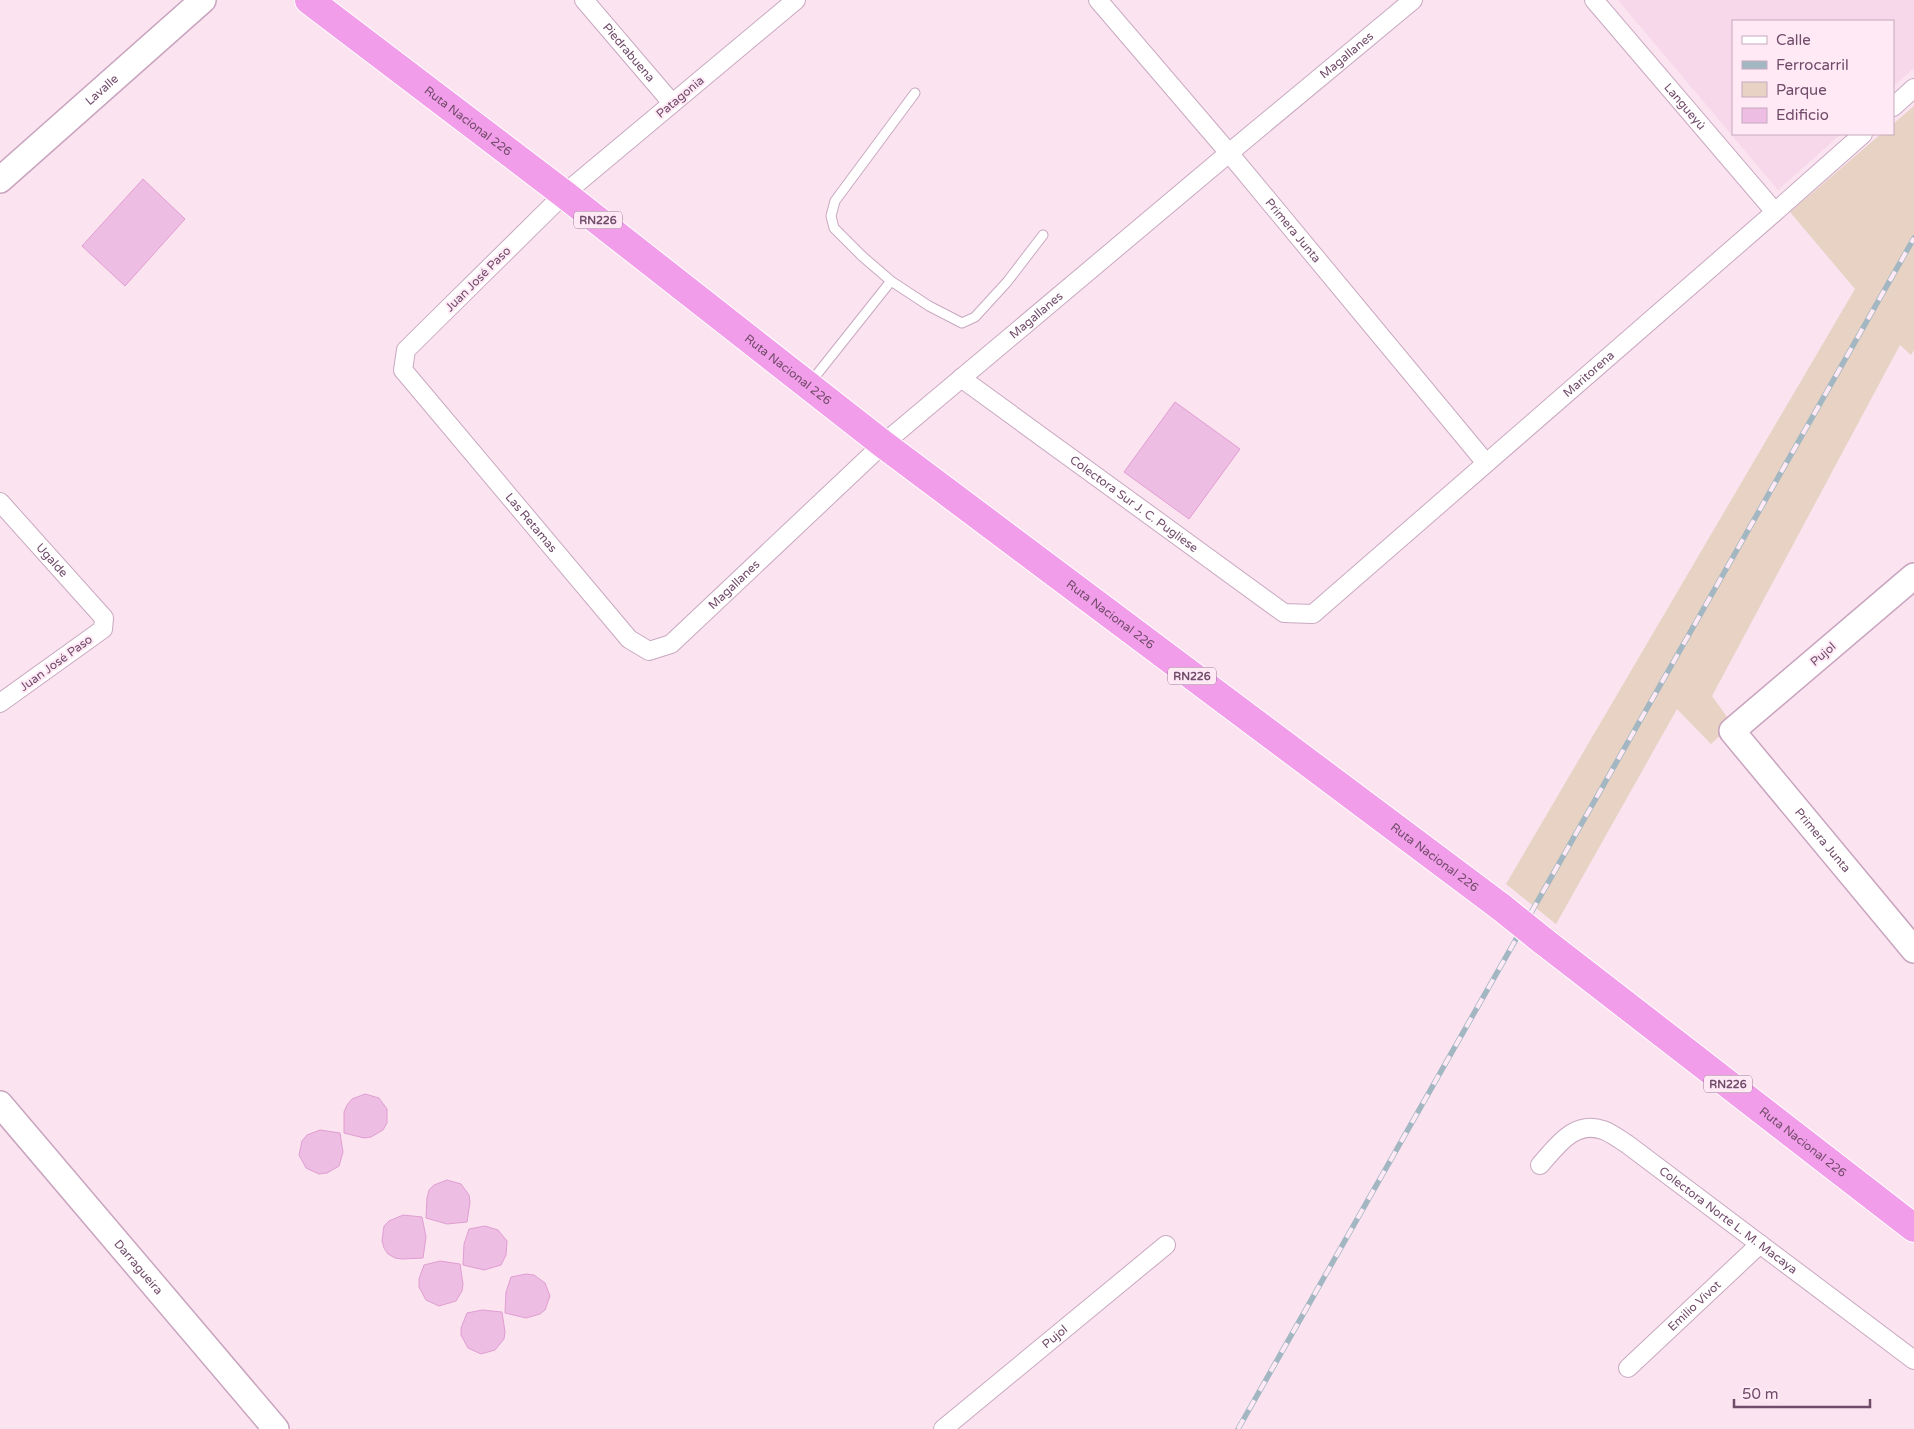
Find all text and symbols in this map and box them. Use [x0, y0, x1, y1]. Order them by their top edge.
street label: Piedrabuena [600, 20, 658, 85]
legend [1732, 20, 1894, 135]
street label: Magallanes [1317, 29, 1376, 81]
text: Calle [1776, 31, 1811, 49]
text: Ferrocarril [1776, 56, 1849, 74]
street label: Lavalle [82, 71, 121, 108]
street label: Patagonia [653, 73, 707, 121]
street label: Langueyú [1661, 80, 1709, 132]
text: Parque [1776, 81, 1827, 99]
street label: Ruta Nacional 226 [422, 83, 515, 159]
text: Edificio [1776, 106, 1829, 124]
street label: Primera Junta [1262, 195, 1324, 265]
road number: RN226 [574, 212, 622, 228]
street label: Juan José Paso [443, 244, 513, 314]
street label: Magallanes [1007, 289, 1066, 342]
street label: Ruta Nacional 226 [742, 331, 834, 408]
street label: Maritorena [1560, 348, 1617, 400]
street label: Colectora Sur J. C. Pugliese [1067, 453, 1201, 555]
street label: Las Retamas [502, 490, 560, 555]
street label: Ugalde [33, 540, 71, 580]
street label: Magallanes [705, 557, 763, 612]
street label: Ruta Nacional 226 [1064, 577, 1157, 652]
street label: Juan José Paso [17, 632, 95, 694]
street label: Pujol [1808, 639, 1838, 669]
road number: RN226 [1168, 668, 1216, 684]
street label: Primera Junta [1792, 805, 1853, 875]
street label: Ruta Nacional 226 [1388, 820, 1481, 895]
road number: RN226 [1704, 1076, 1752, 1092]
street label: Ruta Nacional 226 [1757, 1104, 1849, 1180]
street label: Colectora Norte L. M. Macaya [1656, 1164, 1800, 1277]
street label: Darragueira [111, 1237, 166, 1297]
street label: Emilio Vivot [1665, 1277, 1724, 1334]
street label: Pujol [1039, 1322, 1070, 1351]
scale bar [1734, 1376, 1870, 1408]
text: 50 m [1742, 1385, 1779, 1403]

